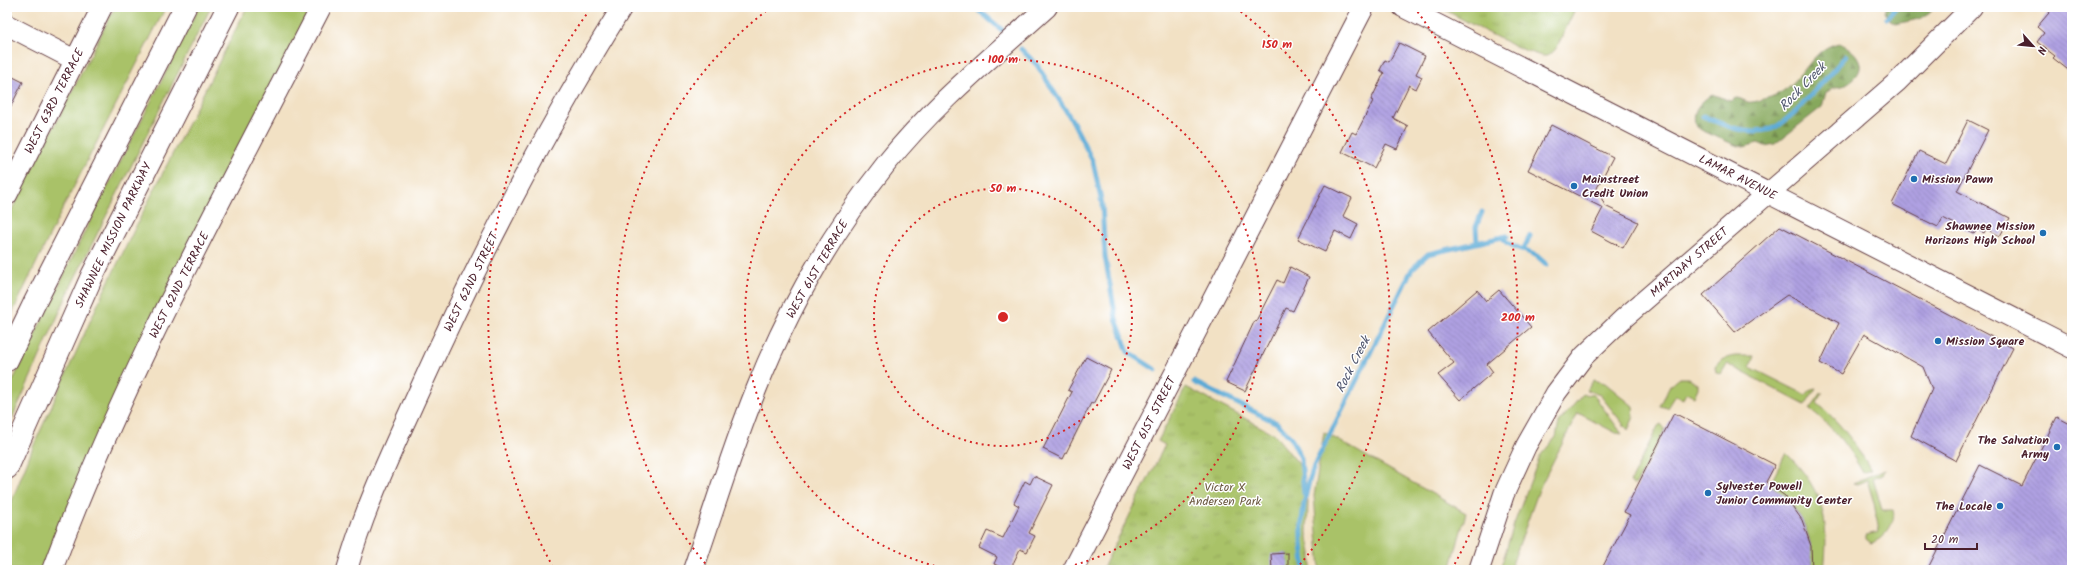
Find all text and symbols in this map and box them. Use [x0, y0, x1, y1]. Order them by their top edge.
north arrow [2013, 26, 2053, 66]
text: 150 m [1262, 35, 1292, 54]
text: N [2031, 43, 2051, 57]
street label: WEST 63RD TERRACE [20, 44, 90, 157]
text: 100 m [988, 50, 1018, 69]
water label: Rock Creek [1775, 57, 1833, 116]
street label: LAMAR AVENUE [1695, 150, 1781, 206]
street label: SHAWNEE MISSION PARKWAY [70, 158, 157, 311]
place label: Mainstreet Credit Union [1582, 170, 1649, 203]
place label: Mission Pawn [1922, 170, 1993, 189]
marker: Mission Pawn [1909, 174, 1919, 184]
text: 50 m [989, 179, 1017, 198]
marker: Mainstreet Credit Union [1569, 181, 1579, 191]
street label: WEST 61ST TERRACE [781, 216, 854, 322]
place label: Shawnee Mission Horizons High School [1925, 217, 2036, 250]
street label: MARTWAY STREET [1646, 222, 1734, 302]
street label: WEST 62ND TERRACE [144, 228, 215, 342]
street label: WEST 62ND STREET [439, 228, 504, 335]
marker: Shawnee Mission Horizons High School [2038, 228, 2048, 238]
text: 200 m [1501, 308, 1535, 327]
centre of rings [996, 310, 1010, 324]
water label: Rock Creek [1330, 331, 1377, 396]
place label: Mission Square [1946, 332, 2024, 351]
marker: Mission Square [1933, 336, 1943, 346]
street label: WEST 61ST STREET [1118, 372, 1182, 473]
place label: The Salvation Army [1977, 431, 2050, 464]
marker: The Salvation Army [2052, 442, 2062, 452]
place label: Sylvester Powell Junior Community Center [1716, 477, 1852, 510]
park label: Victor X Andersen Park [1189, 478, 1262, 511]
marker: Sylvester Powell Junior Community Center [1703, 488, 1713, 498]
place label: The Locale [1935, 497, 1992, 516]
marker: The Locale [1995, 501, 2005, 511]
scale bar [1925, 525, 1977, 551]
text: 20 m [1931, 530, 1959, 549]

